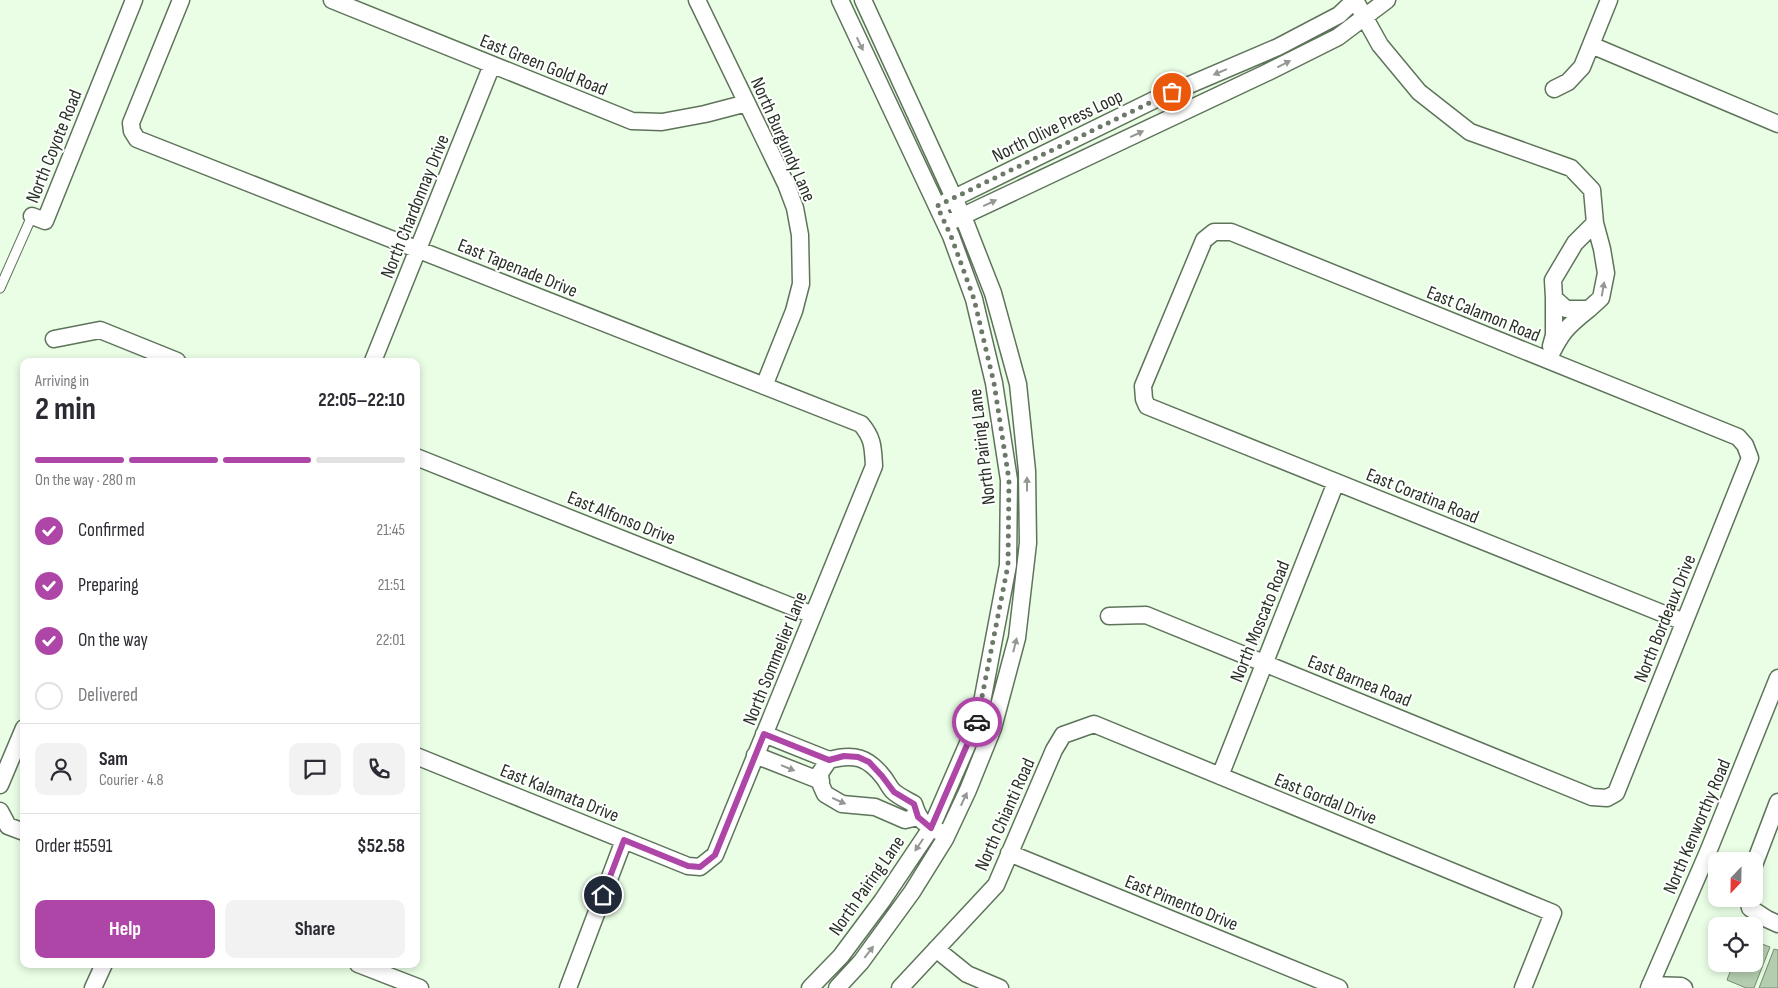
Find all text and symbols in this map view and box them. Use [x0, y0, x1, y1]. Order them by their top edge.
street label: East Green Gold Road [476, 29, 610, 101]
one-way arrow [857, 37, 865, 51]
one-way arrow [1276, 60, 1291, 68]
one-way arrow [1213, 68, 1227, 76]
pin [1151, 71, 1193, 113]
street label: North Burgundy Lane [745, 74, 820, 205]
icon: bag [1158, 78, 1186, 106]
street label: North Olive Press Loop [989, 85, 1127, 168]
street label: North Coyote Road [21, 87, 88, 207]
one-way arrow [1130, 130, 1144, 138]
street label: North Chardonnay Drive [376, 131, 455, 282]
one-way arrow [983, 199, 997, 207]
street label: East Tapenade Drive [454, 234, 581, 303]
street label: East Calamon Road [1423, 281, 1544, 348]
one-way arrow [1599, 281, 1607, 297]
text: Arriving in [35, 372, 89, 391]
street label: North Pairing Lane [964, 388, 1001, 506]
text: 22:05–22:10 [318, 389, 405, 412]
text: 2 min [35, 390, 96, 429]
street label: East Coratina Road [1363, 463, 1482, 529]
text: On the way · 280 m [35, 471, 136, 490]
one-way arrow [1023, 476, 1031, 492]
street label: East Alfonso Drive [564, 486, 679, 550]
icon: check [35, 517, 63, 545]
text: Confirmed [78, 519, 145, 542]
text: 21:45 [377, 521, 405, 540]
street label: North Bordeaux Drive [1629, 551, 1701, 686]
street label: North Moscato Road [1226, 557, 1295, 686]
icon: check [35, 572, 63, 600]
text: Preparing [78, 574, 139, 597]
text: 21:51 [378, 576, 405, 595]
street label: North Sommelier Lane [738, 588, 813, 729]
icon: check [35, 627, 63, 655]
text: On the way [78, 629, 148, 652]
text: 22:01 [376, 631, 405, 650]
one-way arrow [1011, 638, 1019, 653]
street label: East Barnea Road [1304, 650, 1415, 713]
text: Delivered [78, 684, 138, 707]
courier [952, 697, 1002, 747]
icon: car [963, 708, 991, 736]
button: person [35, 743, 87, 795]
button: chat [289, 743, 341, 795]
button: phone [353, 743, 405, 795]
text: Sam [99, 748, 128, 771]
street label: North Chianti Road [970, 755, 1040, 874]
street label: North Kenworthy Road [1659, 756, 1736, 897]
street label: East Kalamata Drive [497, 759, 622, 828]
one-way arrow [781, 764, 796, 772]
street label: East Gordal Drive [1271, 768, 1380, 830]
text: Courier · 4.8 [99, 771, 163, 790]
one-way arrow [960, 792, 968, 806]
one-way arrow [832, 798, 846, 806]
street label: North Pairing Lane [824, 831, 910, 940]
text: Order #5591 [35, 835, 113, 858]
text: $52.58 [357, 835, 405, 858]
one-way arrow [915, 838, 924, 852]
north arrow [1708, 852, 1762, 908]
map controls [1708, 852, 1763, 972]
street label: East Pimento Drive [1122, 870, 1241, 937]
pin [582, 874, 624, 916]
icon: home [589, 881, 617, 909]
button: Help [35, 900, 215, 958]
button: Share [225, 900, 405, 958]
button: locate [1708, 917, 1763, 972]
one-way arrow [864, 946, 875, 959]

